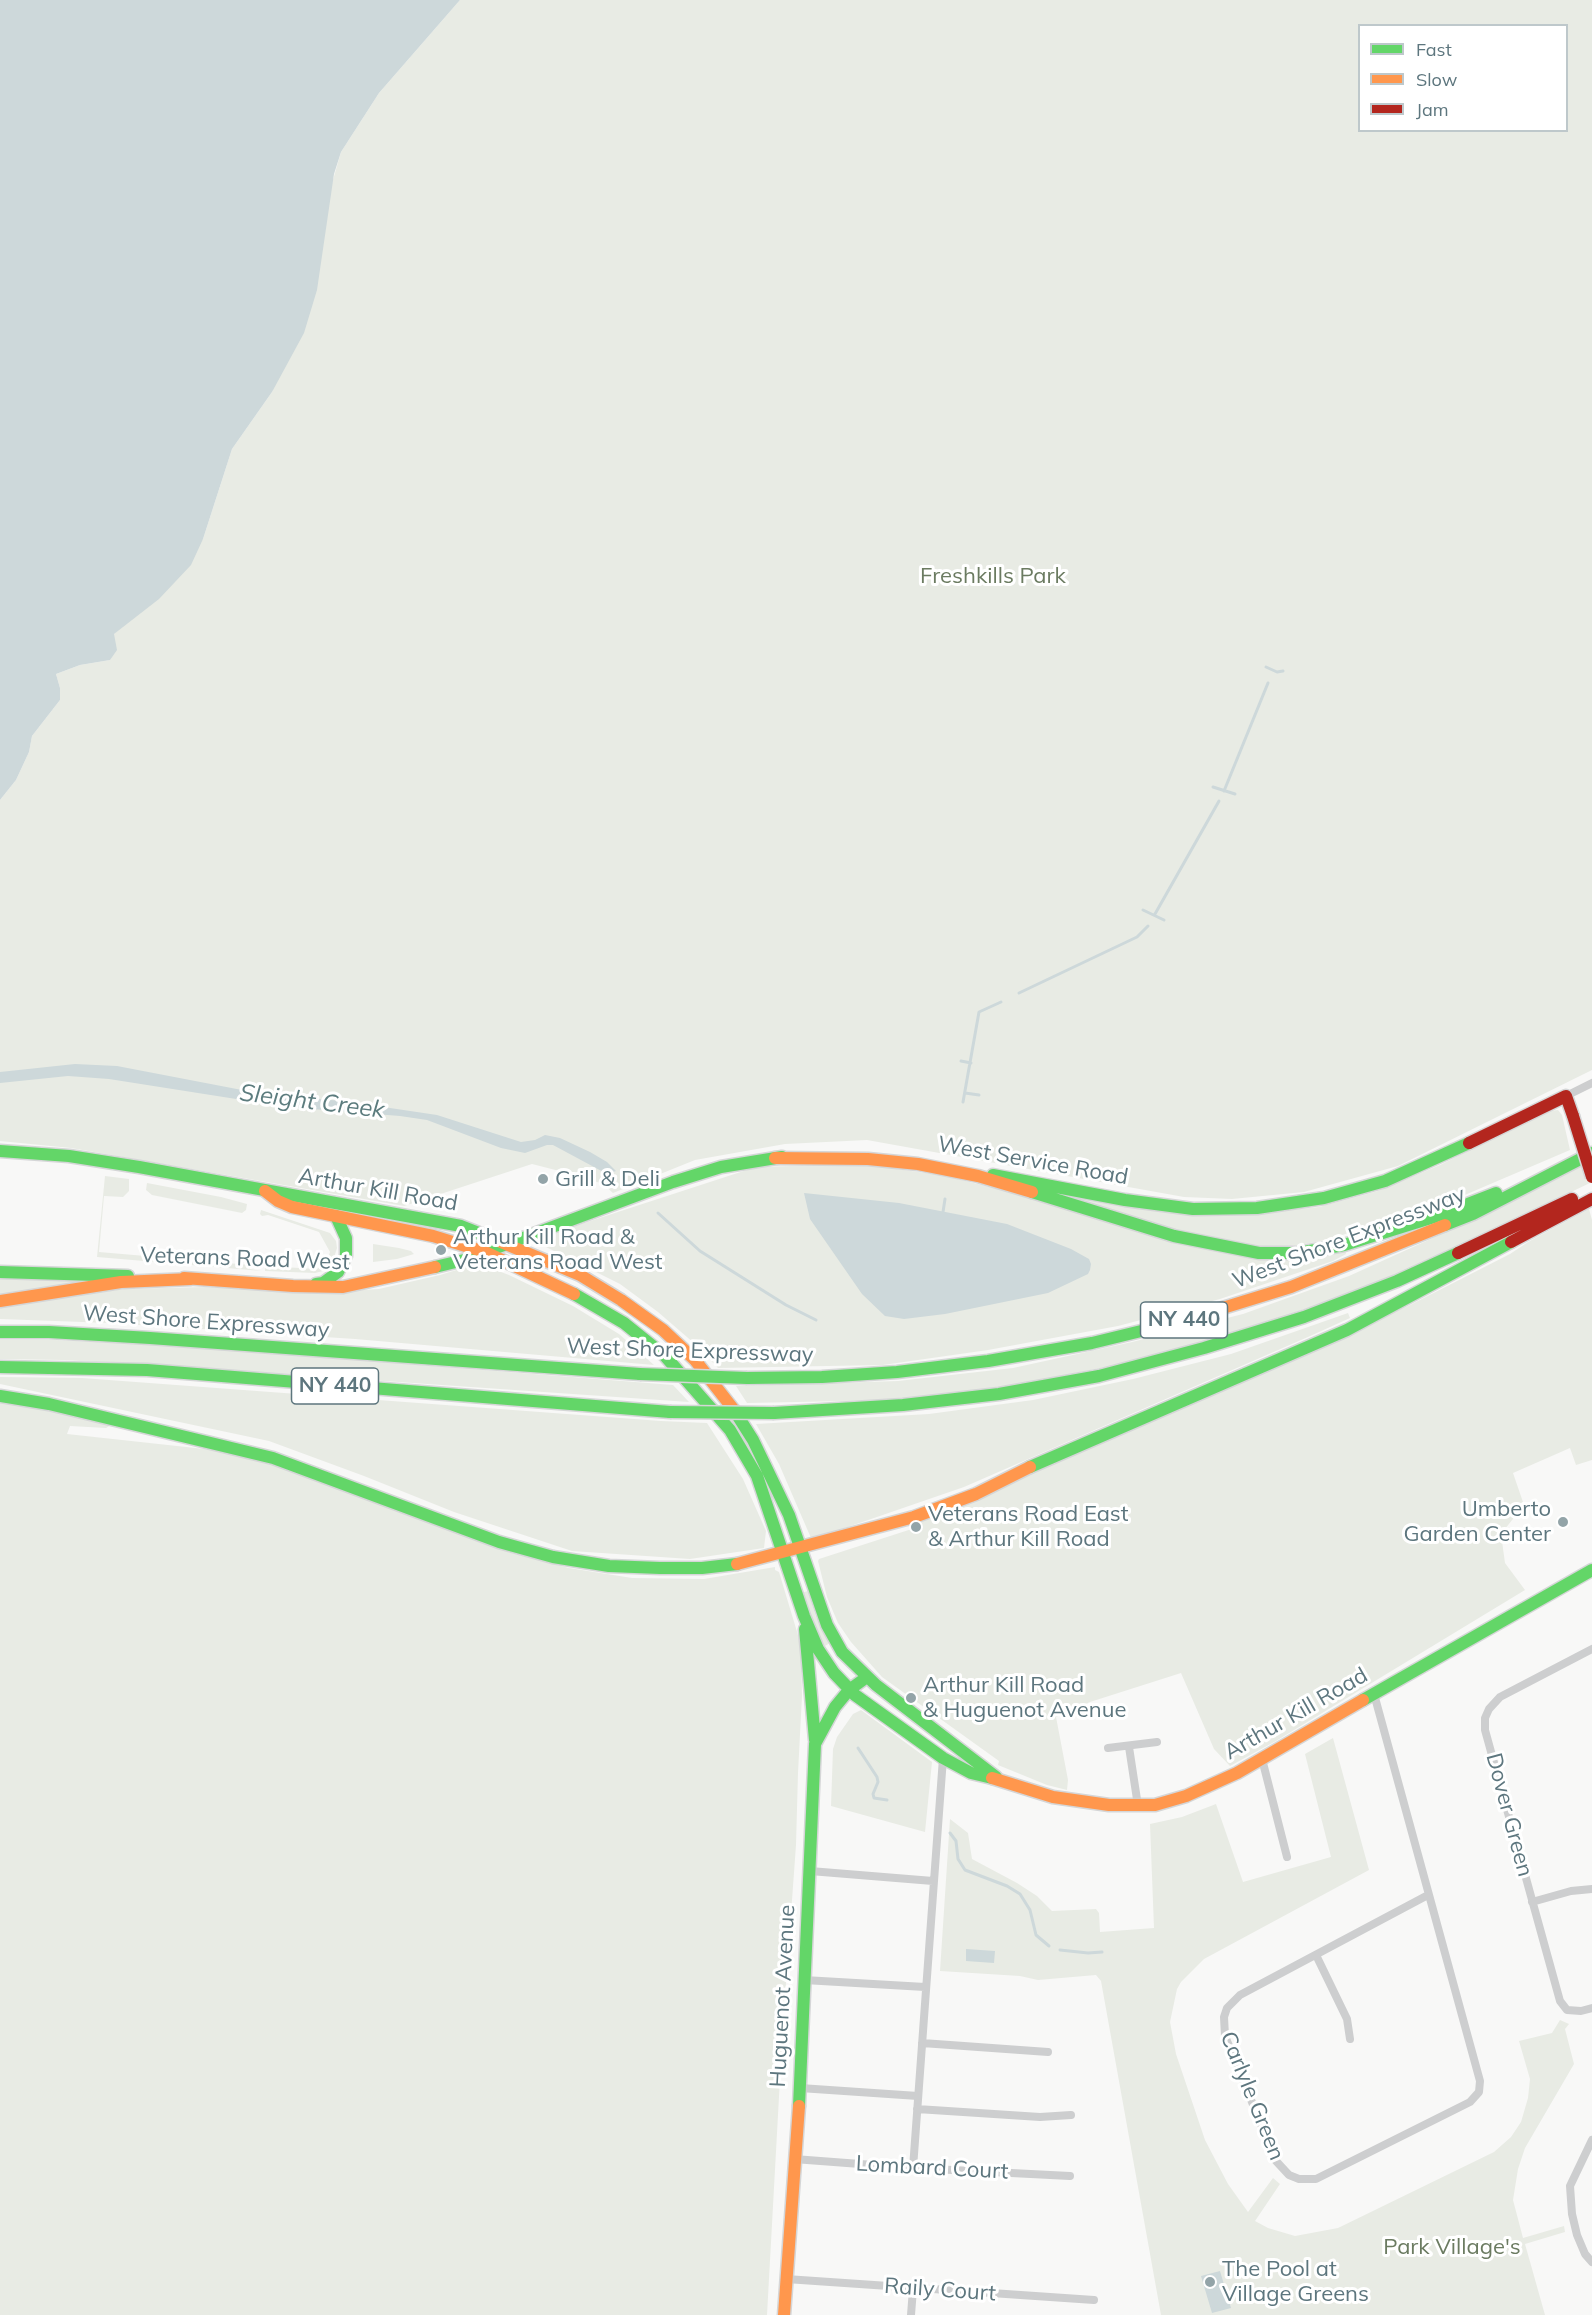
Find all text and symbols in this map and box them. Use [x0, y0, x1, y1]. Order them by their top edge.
legend [1358, 24, 1568, 132]
text: Fast [1416, 38, 1452, 61]
text: Slow [1416, 68, 1457, 91]
text: Jam [1416, 98, 1449, 121]
park label: Freshkills Park [920, 563, 1066, 589]
water label: Sleight Creek [238, 1079, 386, 1125]
street label: West Service Road [936, 1131, 1130, 1191]
street label: Arthur Kill Road [296, 1163, 460, 1217]
place label: Grill & Deli [555, 1166, 660, 1192]
marker: Grill & Deli [536, 1172, 550, 1186]
street label: West Shore Expressway [1229, 1181, 1469, 1295]
place label: Arthur Kill Road & Veterans Road West [453, 1224, 663, 1276]
street label: Veterans Road West [140, 1242, 350, 1276]
marker: Arthur Kill Road & Veterans Road West [434, 1243, 448, 1257]
street label: West Shore Expressway [82, 1300, 330, 1344]
road number: NY 440 [1140, 1302, 1228, 1338]
street label: West Shore Expressway [566, 1333, 814, 1369]
road number: NY 440 [292, 1368, 378, 1404]
place label: Umberto Garden Center [1403, 1496, 1551, 1548]
place label: Veterans Road East & Arthur Kill Road [928, 1501, 1128, 1552]
marker: Umberto Garden Center [1556, 1515, 1570, 1529]
marker: Veterans Road East & Arthur Kill Road [909, 1520, 923, 1534]
street label: Arthur Kill Road [1220, 1662, 1372, 1766]
place label: Arthur Kill Road & Huguenot Avenue [923, 1672, 1126, 1724]
marker: Arthur Kill Road & Huguenot Avenue [904, 1691, 918, 1705]
street label: Dover Green [1480, 1750, 1538, 1880]
street label: Huguenot Avenue [765, 1904, 801, 2088]
street label: Carlyle Green [1214, 2028, 1290, 2164]
street label: Lombard Court [855, 2151, 1009, 2185]
park label: Park Village's [1383, 2234, 1521, 2260]
place label: The Pool at Village Greens [1222, 2256, 1369, 2308]
street label: Raily Court [883, 2273, 997, 2307]
marker: The Pool at Village Greens [1203, 2275, 1217, 2289]

